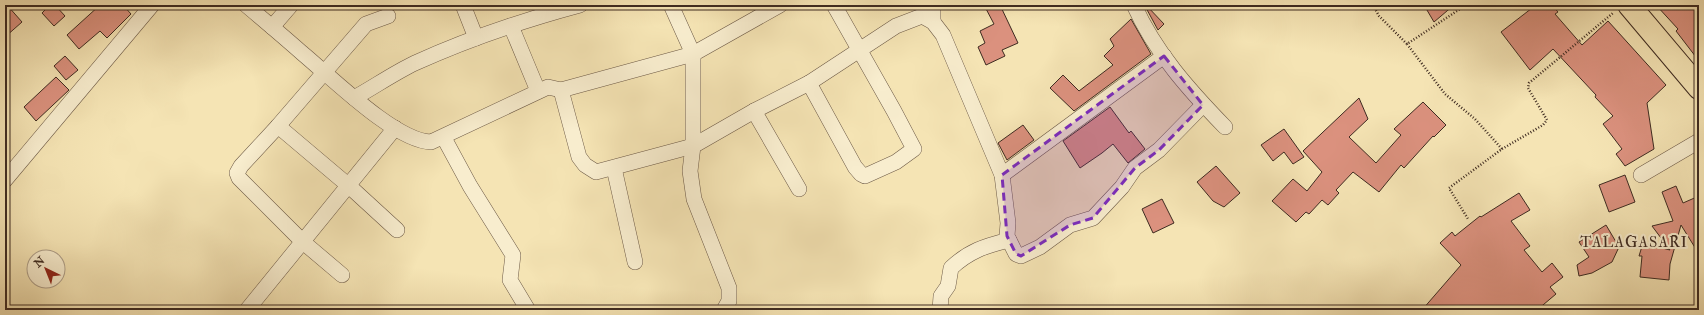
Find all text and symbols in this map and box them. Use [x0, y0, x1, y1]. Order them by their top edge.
district label: TALAGASARI [1580, 233, 1688, 252]
north arrow [26, 249, 66, 289]
text: N [31, 253, 48, 271]

